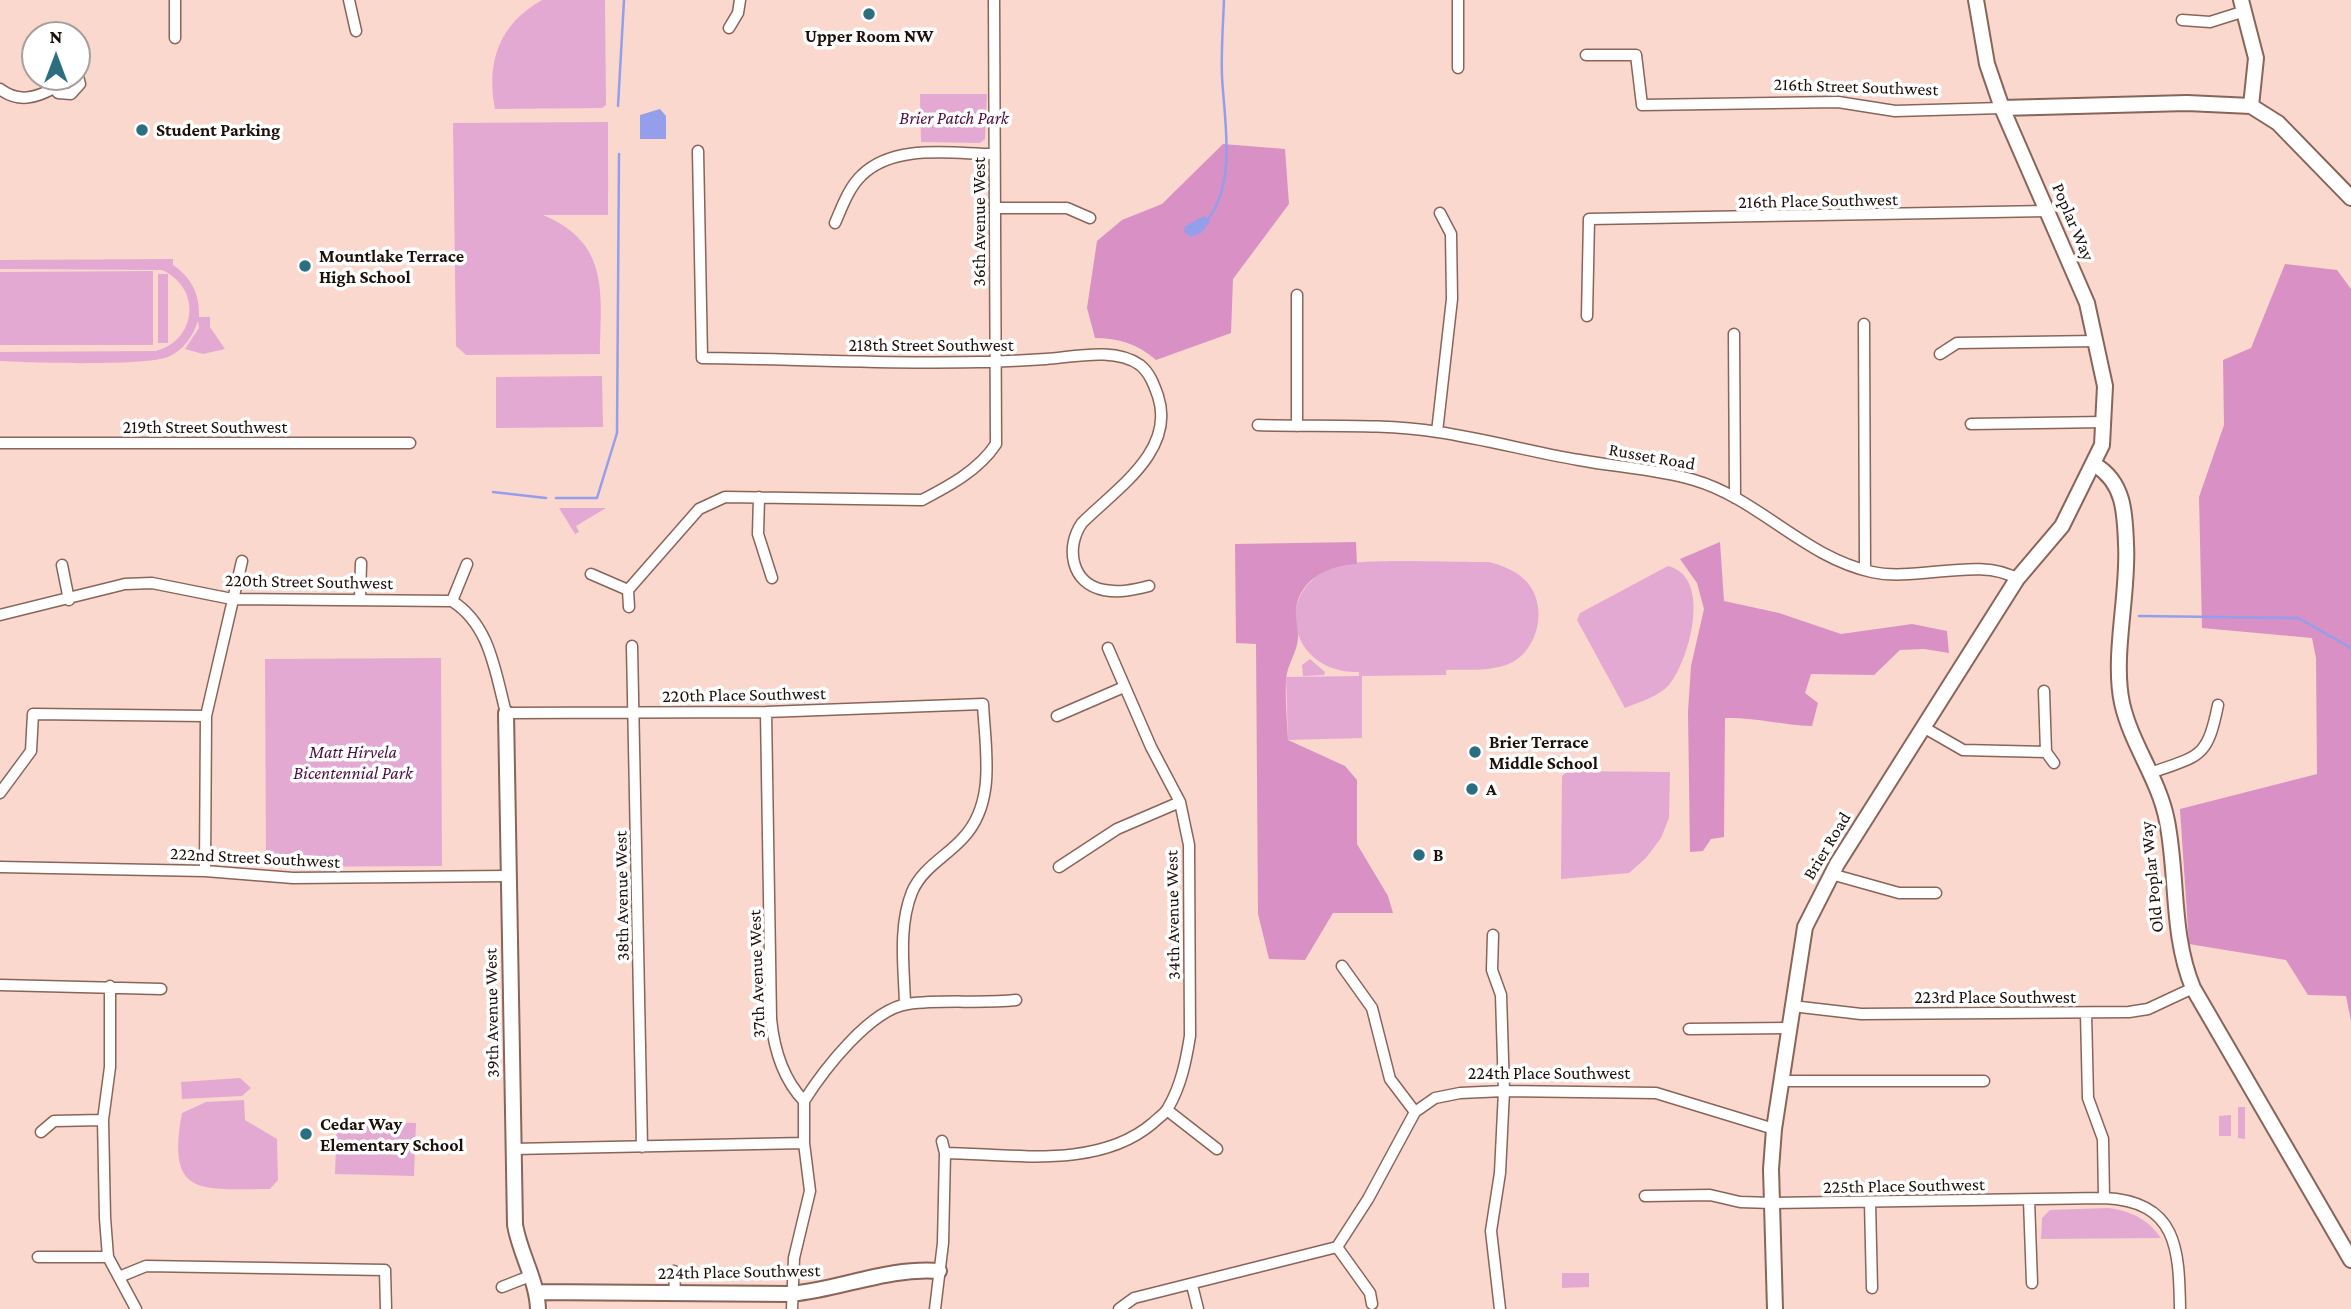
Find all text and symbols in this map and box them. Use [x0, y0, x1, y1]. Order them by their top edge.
marker: Upper Room NW [861, 6, 877, 22]
north arrow [21, 21, 91, 91]
place label: Upper Room NW [805, 25, 933, 47]
text: N [50, 26, 62, 47]
street label: 216th Street Southwest [1773, 73, 1939, 101]
park label: Brier Patch Park [899, 107, 1009, 129]
place label: Student Parking [156, 119, 280, 141]
marker: Student Parking [134, 122, 150, 138]
street label: 36th Avenue West [968, 157, 990, 287]
street label: Poplar Way [2047, 180, 2099, 264]
street label: 216th Place Southwest [1738, 189, 1898, 213]
place label: Mountlake Terrace High School [319, 245, 464, 288]
marker: Mountlake Terrace High School [297, 258, 313, 274]
street label: 218th Street Southwest [848, 334, 1014, 356]
street label: 219th Street Southwest [123, 416, 287, 438]
street label: Russet Road [1607, 439, 1697, 475]
street label: 220th Street Southwest [225, 570, 393, 594]
street label: 220th Place Southwest [662, 683, 826, 707]
place label: Brier Terrace Middle School [1489, 731, 1598, 774]
park label: Matt Hirvela Bicentennial Park [293, 741, 413, 784]
marker: Brier Terrace Middle School [1467, 744, 1483, 760]
place label: A [1486, 778, 1497, 800]
marker: A [1464, 781, 1480, 797]
street label: Brier Road [1798, 808, 1856, 884]
street label: Old Poplar Way [2135, 820, 2169, 934]
street label: 38th Avenue West [610, 831, 634, 961]
street label: 222nd Street Southwest [169, 843, 341, 873]
place label: B [1433, 844, 1444, 866]
marker: B [1411, 847, 1427, 863]
street label: 34th Avenue West [1161, 850, 1185, 980]
street label: 37th Avenue West [744, 909, 770, 1039]
street label: 39th Avenue West [480, 948, 504, 1078]
street label: 223rd Place Southwest [1914, 986, 2076, 1008]
street label: 224th Place Southwest [1468, 1062, 1630, 1084]
place label: Cedar Way Elementary School [320, 1113, 464, 1156]
marker: Cedar Way Elementary School [298, 1126, 314, 1142]
street label: 225th Place Southwest [1823, 1174, 1985, 1198]
street label: 224th Place Southwest [658, 1260, 820, 1284]

